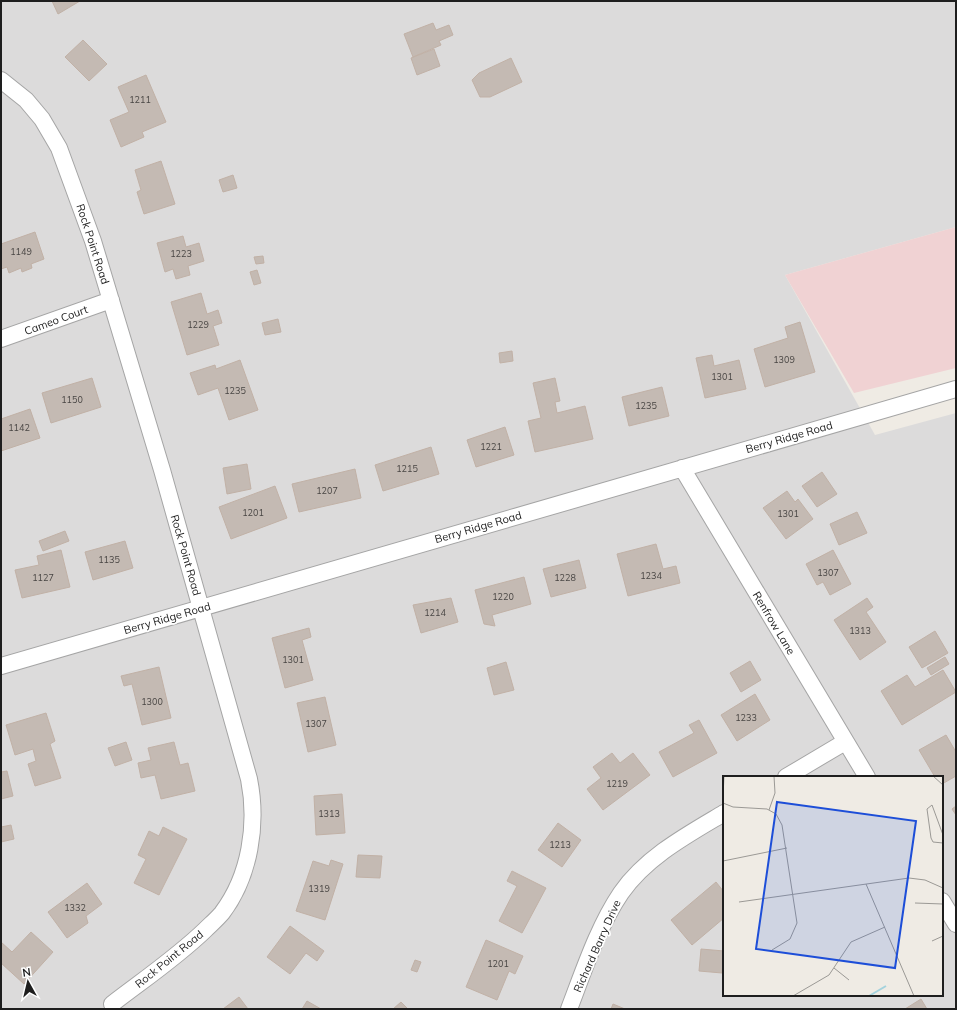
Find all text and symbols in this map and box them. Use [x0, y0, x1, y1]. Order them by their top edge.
house number: 1211 [129, 94, 151, 105]
street label: Rock Point Road [73, 202, 113, 286]
house number: 1149 [10, 246, 32, 257]
house number: 1223 [170, 248, 192, 259]
street label: Cameo Court [22, 302, 90, 338]
house number: 1229 [187, 319, 209, 330]
house number: 1309 [773, 354, 795, 365]
house number: 1301 [711, 371, 733, 382]
house number: 1235 [224, 385, 246, 396]
house number: 1150 [61, 394, 83, 405]
house number: 1235 [635, 400, 657, 411]
street label: Berry Ridge Road [744, 418, 834, 456]
house number: 1142 [8, 422, 30, 433]
house number: 1221 [480, 441, 502, 452]
house number: 1215 [396, 463, 418, 474]
house number: 1207 [316, 485, 338, 496]
house number: 1201 [242, 507, 264, 518]
street label: Berry Ridge Road [433, 508, 523, 546]
house number: 1301 [777, 508, 799, 519]
street label: Rock Point Road [168, 513, 204, 597]
house number: 1135 [98, 554, 120, 565]
house number: 1307 [817, 567, 839, 578]
house number: 1234 [640, 570, 662, 581]
house number: 1127 [32, 572, 54, 583]
house number: 1228 [554, 572, 576, 583]
street label: Renfrow Lane [750, 589, 798, 657]
house number: 1220 [492, 591, 514, 602]
street label: Berry Ridge Road [122, 599, 212, 637]
house number: 1214 [424, 607, 446, 618]
house number: 1313 [849, 625, 871, 636]
house number: 1301 [282, 654, 304, 665]
house number: 1300 [141, 696, 163, 707]
house number: 1233 [735, 712, 757, 723]
house number: 1307 [305, 718, 327, 729]
inset map [723, 776, 943, 996]
house number: 1219 [606, 778, 628, 789]
house number: 1313 [318, 808, 340, 819]
house number: 1213 [549, 839, 571, 850]
house number: 1319 [308, 883, 330, 894]
street label: Richard Barry Drive [570, 898, 624, 994]
house number: 1332 [64, 902, 86, 913]
street label: Rock Point Road [132, 927, 206, 991]
house number: 1201 [487, 958, 509, 969]
north arrow [8, 962, 48, 1002]
text: N [22, 965, 32, 980]

